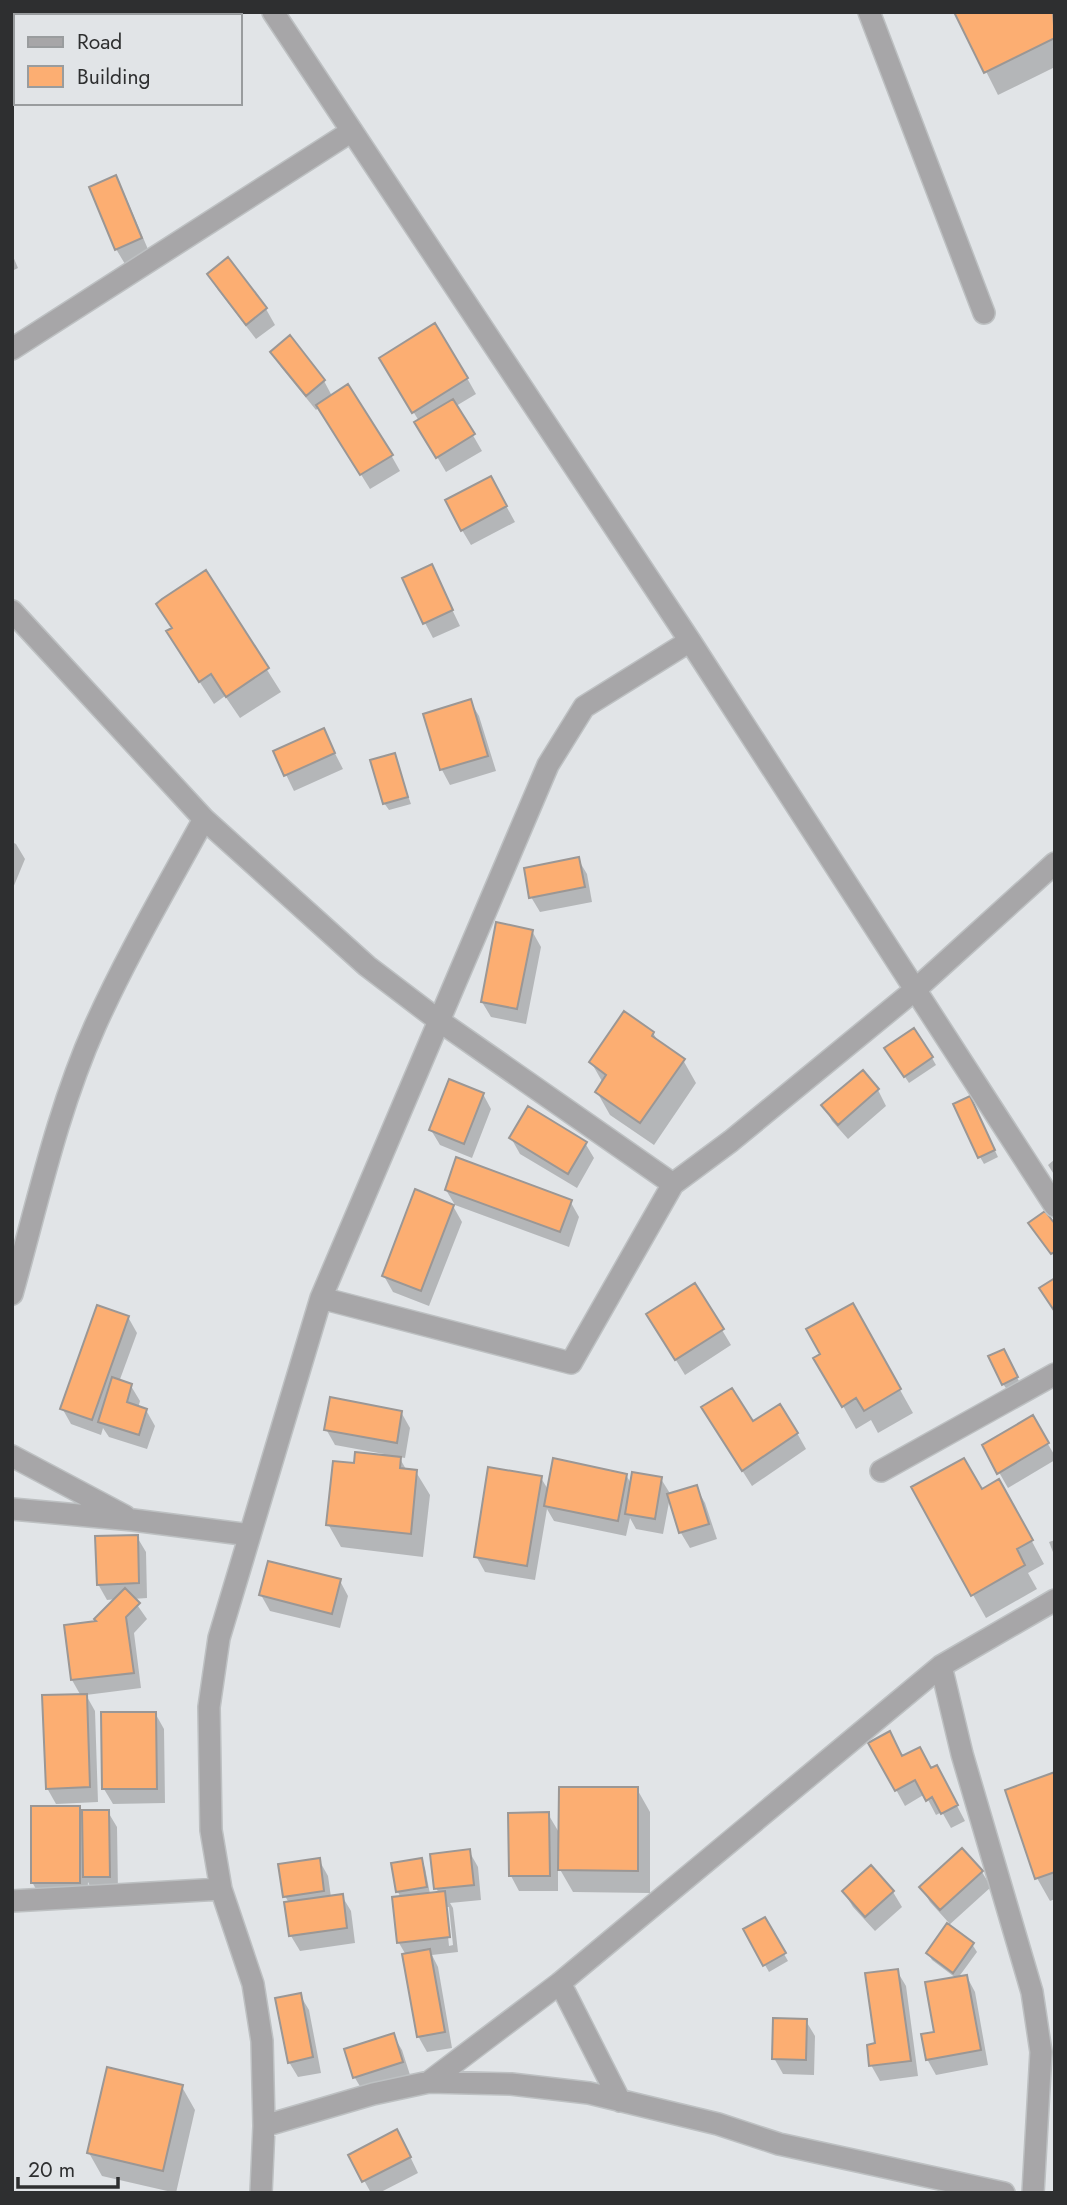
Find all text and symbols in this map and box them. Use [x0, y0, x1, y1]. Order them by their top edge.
legend [14, 14, 242, 105]
text: Road [77, 27, 122, 57]
text: Building [77, 62, 150, 92]
scale bar [18, 2146, 117, 2190]
text: 20 m [28, 2155, 75, 2185]

